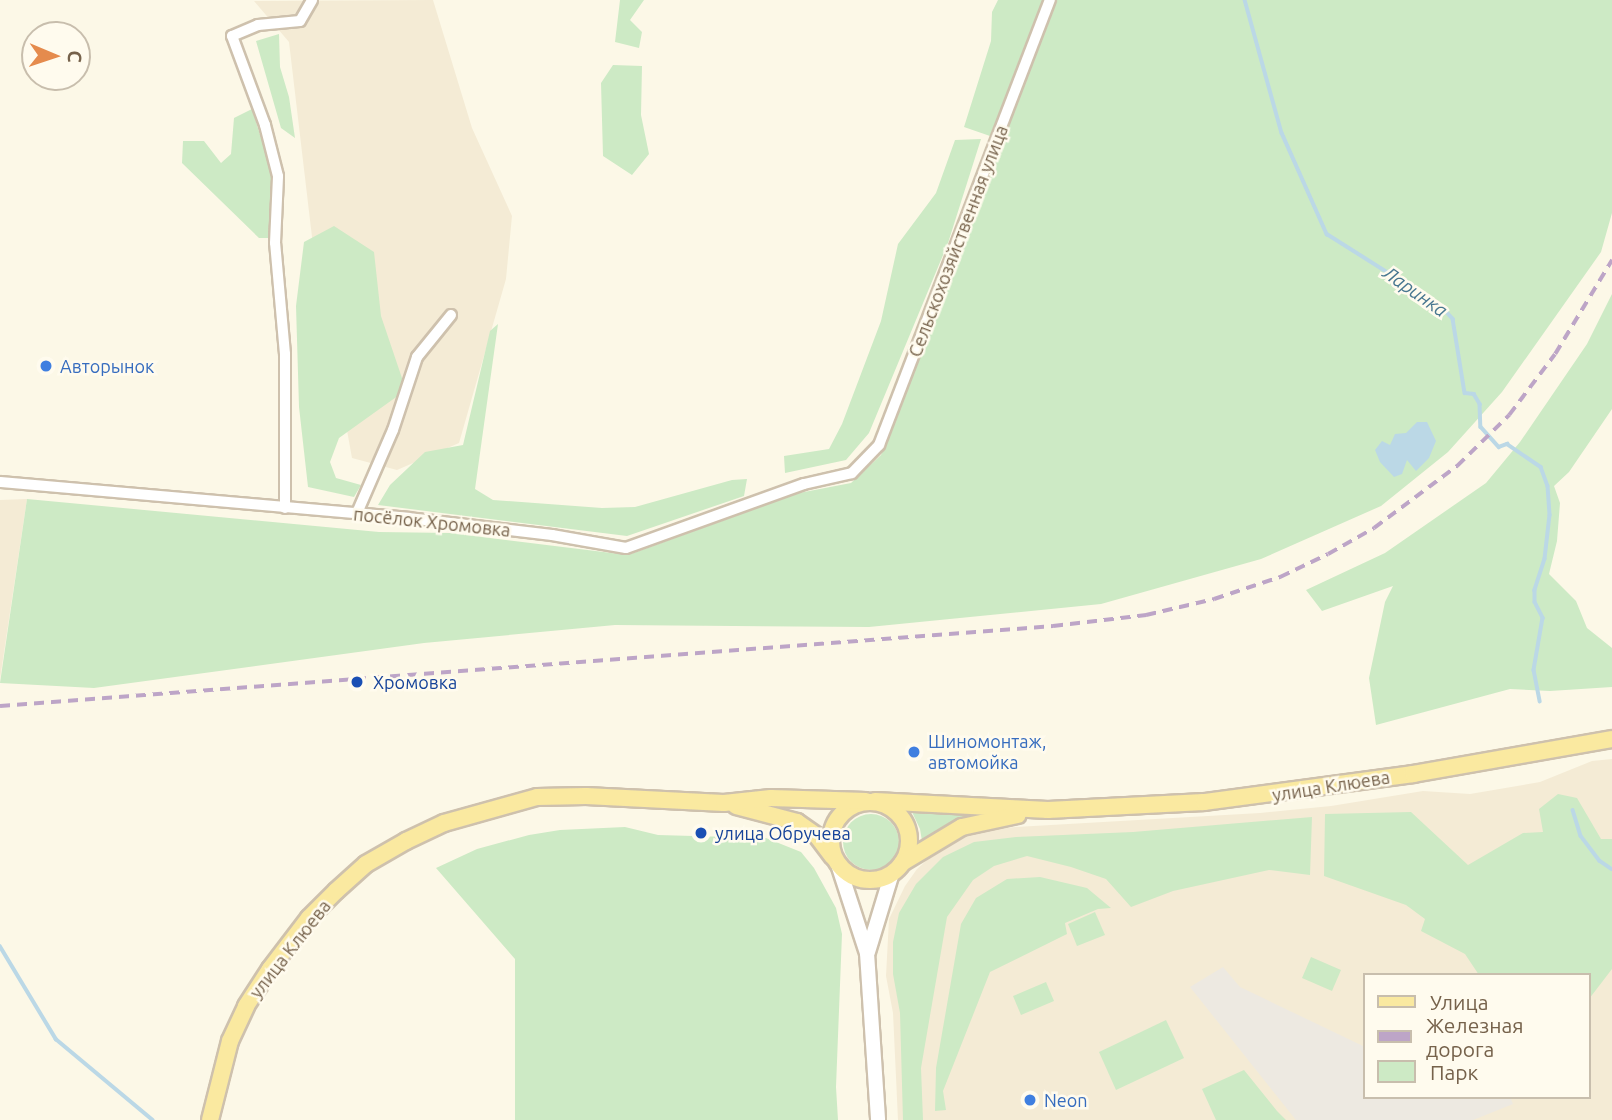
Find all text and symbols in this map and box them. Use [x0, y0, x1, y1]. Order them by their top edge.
north arrow [21, 21, 91, 91]
text: С [64, 50, 86, 63]
street label: Сельскохозяйственная улица [904, 122, 1012, 360]
water label: Ларинка [1379, 262, 1451, 322]
place label: Авторынок [60, 355, 154, 377]
marker: Авторынок [38, 358, 54, 374]
street label: посёлок Хромовка [352, 503, 512, 541]
place label: Хромовка [373, 671, 457, 693]
marker: Хромовка [347, 672, 367, 692]
place label: Шиномонтаж, автомойка [928, 731, 1046, 774]
marker: Шиномонтаж, автомойка [906, 744, 922, 760]
street label: улица Клюева [1271, 766, 1391, 806]
place label: улица Обручева [715, 822, 851, 844]
marker: улица Обручева [693, 825, 709, 841]
street label: улица Клюева [245, 896, 335, 1002]
legend [1364, 973, 1591, 1099]
text: Улица [1430, 990, 1488, 1014]
text: Железная дорога [1426, 1013, 1524, 1061]
text: Парк [1430, 1060, 1478, 1084]
place label: Neon [1044, 1089, 1088, 1111]
marker: Neon [1022, 1092, 1038, 1108]

